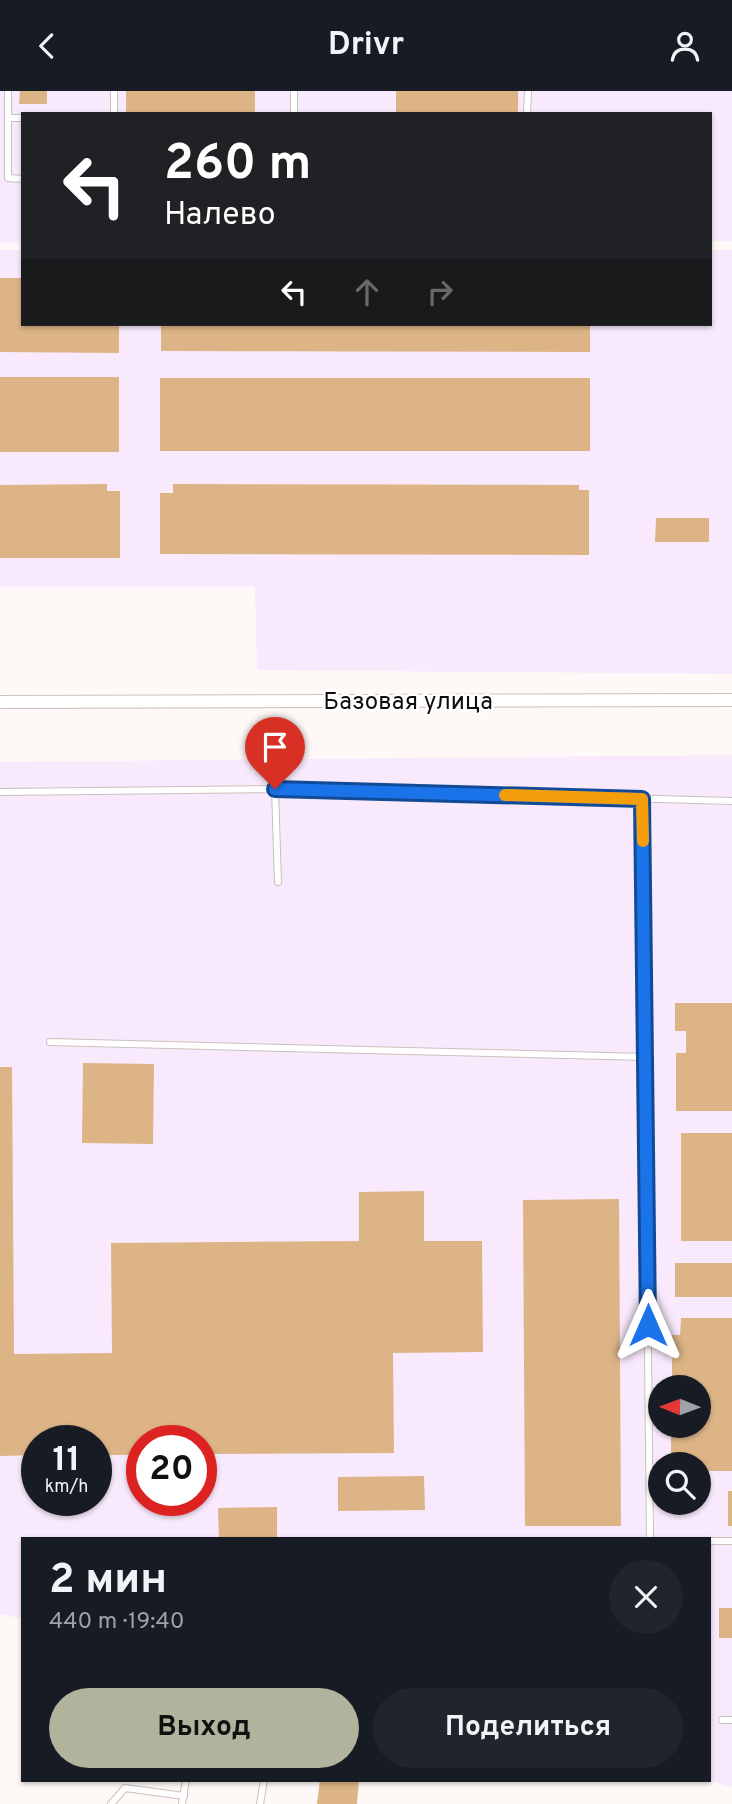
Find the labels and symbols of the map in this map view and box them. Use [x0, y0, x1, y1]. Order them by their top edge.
street label: Базовая улица [323, 688, 493, 718]
pin [245, 717, 305, 789]
position arrow [611, 1288, 685, 1362]
north arrow [648, 1375, 710, 1439]
speed limit sign: 20 [126, 1425, 217, 1516]

